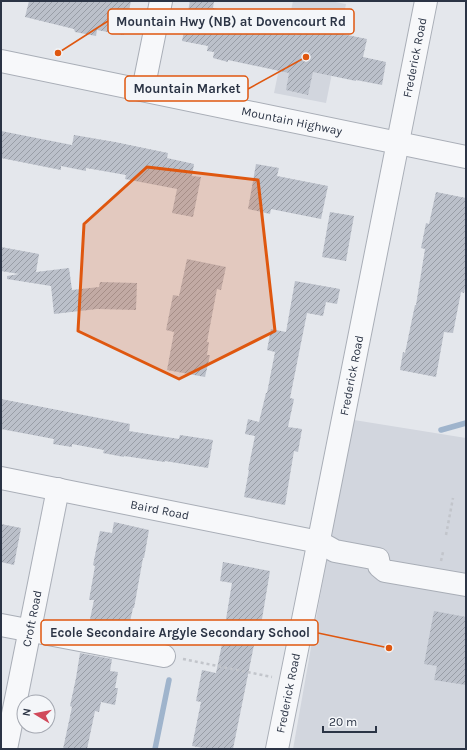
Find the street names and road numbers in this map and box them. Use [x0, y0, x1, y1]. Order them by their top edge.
street label: Frederick Road [400, 16, 430, 99]
street label: Mountain Highway [240, 104, 344, 138]
street label: Frederick Road [337, 334, 366, 417]
street label: Baird Road [129, 497, 190, 523]
street label: Croft Road [20, 589, 45, 648]
street label: Frederick Road [273, 652, 303, 734]

